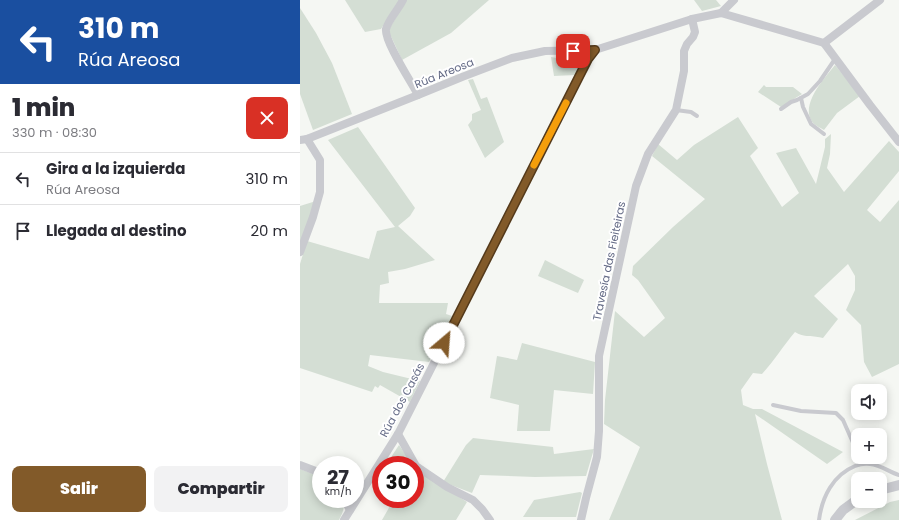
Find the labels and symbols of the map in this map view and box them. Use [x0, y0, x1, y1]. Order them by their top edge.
pin [556, 34, 590, 68]
street label: Rúa Areosa [412, 54, 476, 92]
street label: Travesía das Fieiteiras [589, 200, 630, 322]
position arrow [423, 322, 465, 364]
street label: Rúa dos Casás [376, 360, 428, 440]
speed limit sign: 30 [372, 456, 424, 508]

